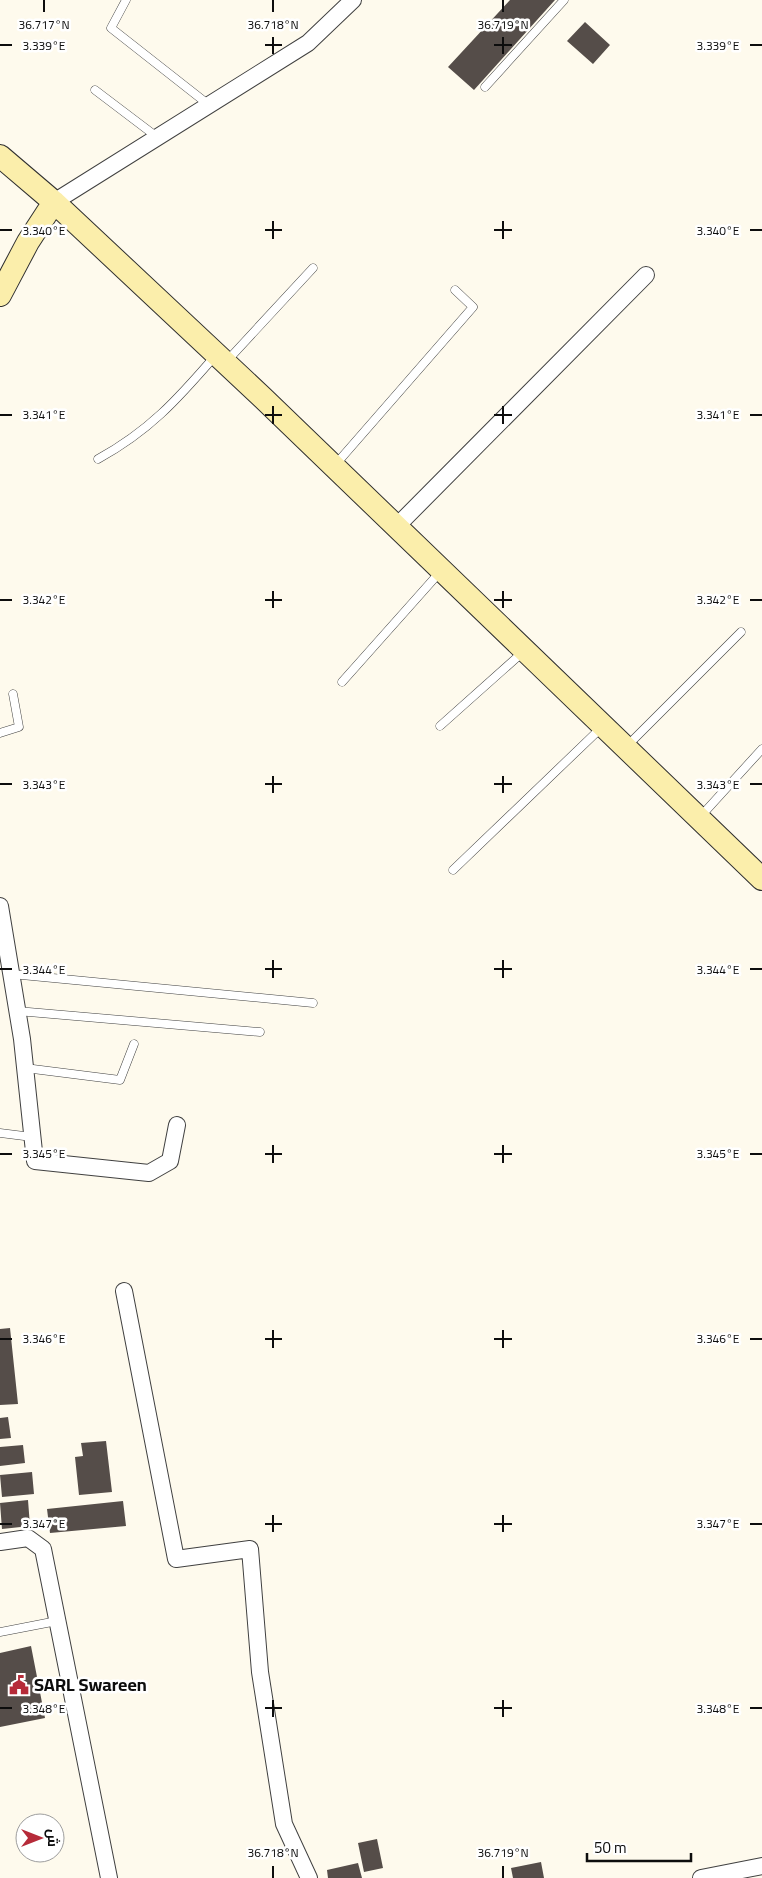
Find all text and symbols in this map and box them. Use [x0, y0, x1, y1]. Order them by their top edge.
text: 36.717°N [18, 13, 70, 36]
text: 36.718°N [247, 13, 299, 36]
text: 36.719°N [477, 13, 529, 36]
text: 3.339°E [23, 34, 66, 57]
text: 3.339°E [697, 34, 740, 57]
text: 3.340°E [23, 219, 66, 242]
text: 3.340°E [697, 219, 740, 242]
text: 3.341°E [23, 403, 66, 426]
text: 3.341°E [697, 403, 740, 426]
text: 3.342°E [23, 588, 66, 611]
text: 3.342°E [697, 588, 740, 611]
text: 3.343°E [23, 773, 66, 796]
text: 3.343°E [697, 773, 740, 796]
text: 3.344°E [23, 958, 66, 981]
text: 3.344°E [697, 958, 740, 981]
text: 3.345°E [23, 1142, 66, 1165]
text: 3.345°E [697, 1142, 740, 1165]
text: 3.346°E [23, 1327, 66, 1350]
text: 3.346°E [697, 1327, 740, 1350]
text: 3.347°E [23, 1512, 66, 1535]
text: 3.347°E [697, 1512, 740, 1535]
place label: SARL Swareen [34, 1668, 147, 1701]
public building icon: SARL Swareen [8, 1674, 30, 1696]
text: 3.348°E [23, 1697, 66, 1720]
text: 3.348°E [697, 1697, 740, 1720]
north arrow [15, 1813, 65, 1863]
text: ش [40, 1829, 66, 1847]
scale bar [587, 1830, 691, 1862]
text: 50 m [594, 1833, 627, 1862]
text: 36.718°N [247, 1841, 299, 1864]
text: 36.719°N [477, 1841, 529, 1864]

